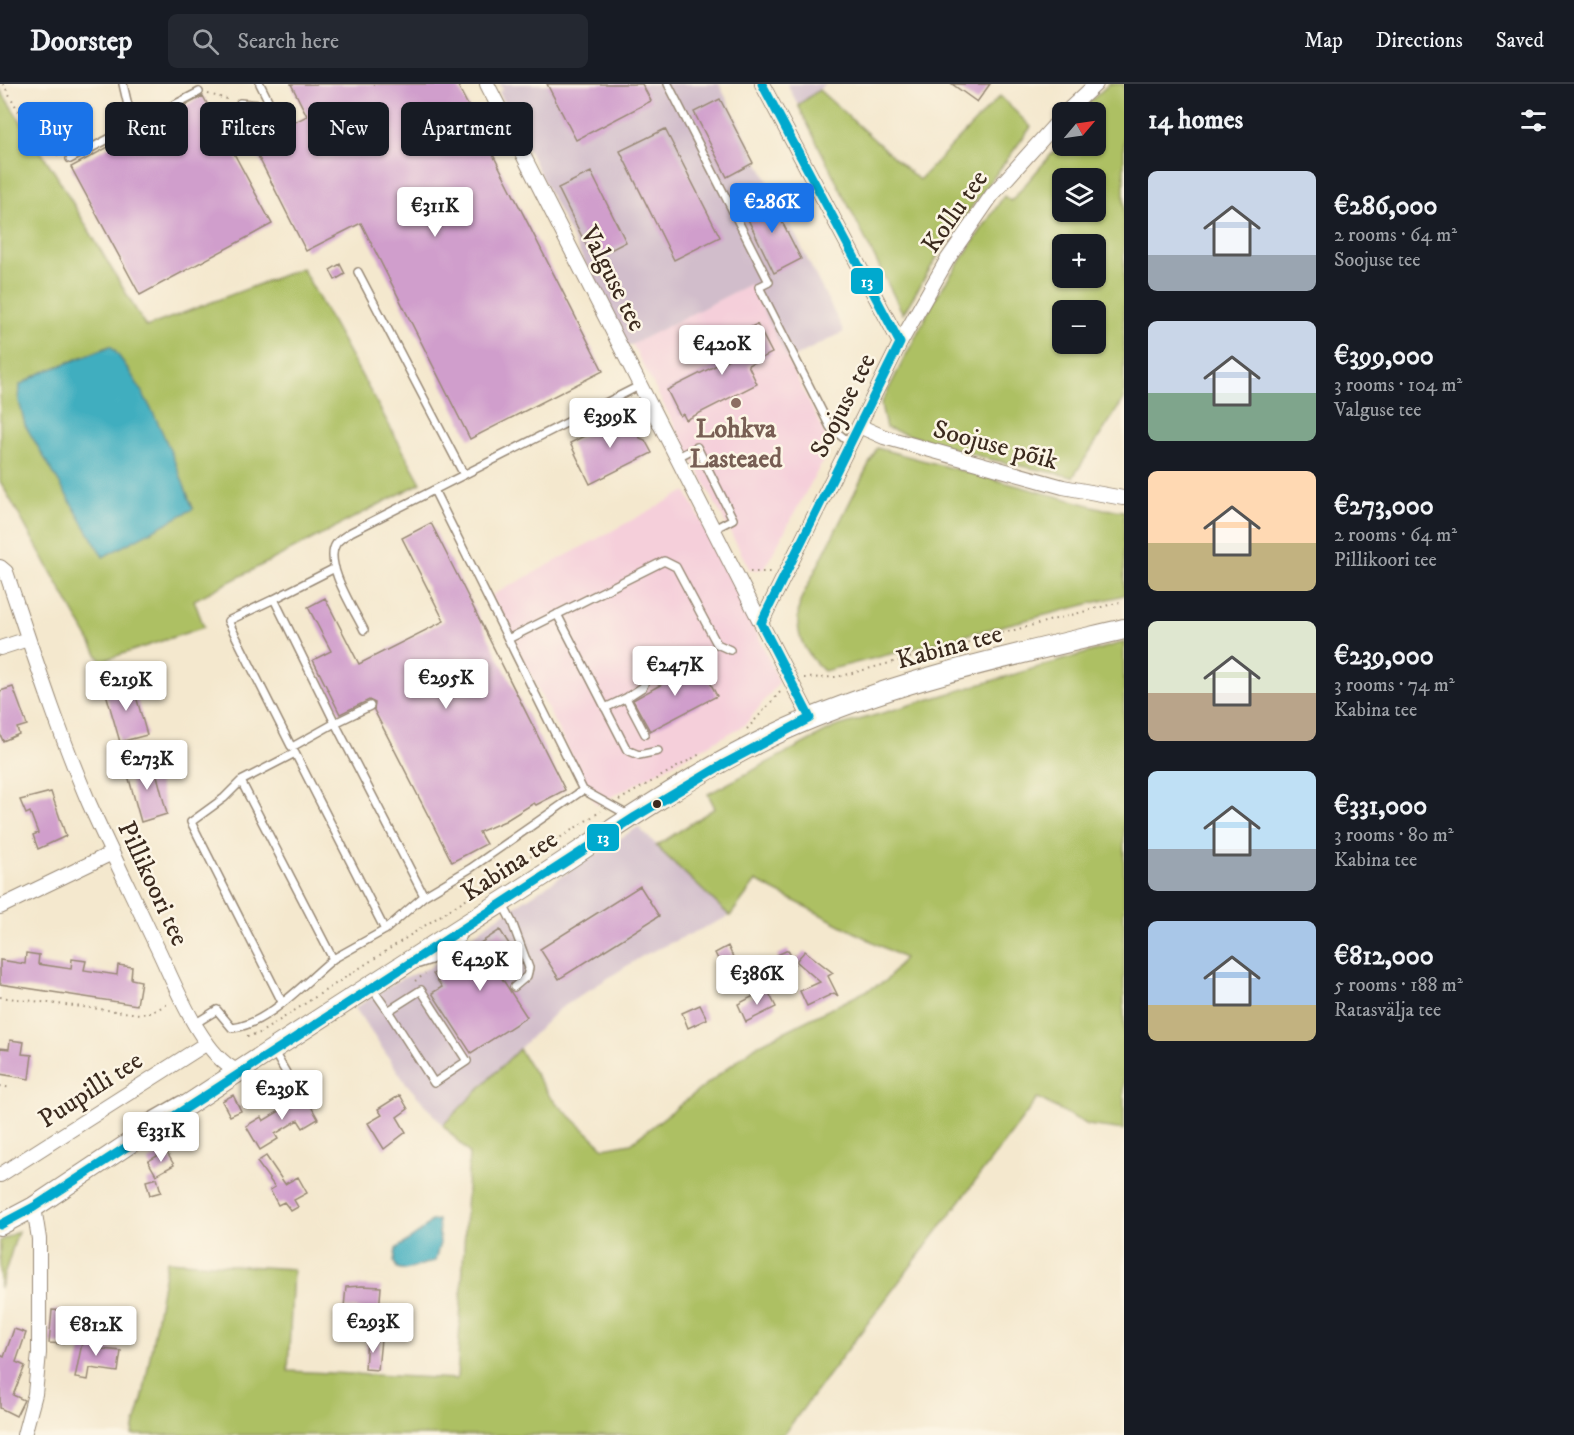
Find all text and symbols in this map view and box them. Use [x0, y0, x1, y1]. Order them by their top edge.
search box [168, 14, 588, 68]
text: Doorstep [30, 24, 132, 59]
icon: search [189, 25, 222, 58]
text: Search here [237, 28, 339, 55]
text: Map [1304, 28, 1343, 54]
text: Directions [1376, 28, 1463, 54]
text: Saved [1496, 28, 1544, 54]
chip: Buy [18, 102, 93, 156]
chip: Rent [105, 102, 188, 156]
chip: Filters [200, 102, 296, 156]
chip: New [308, 102, 389, 156]
chip: Apartment [401, 102, 533, 156]
north arrow [1052, 102, 1106, 156]
map controls [1052, 102, 1106, 354]
text: 14 homes [1148, 104, 1243, 137]
icon: filters [1517, 104, 1550, 137]
street label: Kollu tee [915, 164, 996, 260]
button: layers [1052, 168, 1106, 222]
pin: €286K [730, 183, 814, 234]
pin: €311K [393, 187, 477, 238]
text: €286K [744, 190, 800, 215]
text: €286,000 [1334, 190, 1438, 223]
text: €311K [411, 194, 459, 219]
icon: home [1196, 195, 1268, 267]
street label: Valguse tee [572, 220, 653, 337]
text: 2 rooms · 64 m² [1334, 223, 1457, 248]
button: + [1052, 234, 1106, 288]
text: Soojuse tee [1334, 248, 1421, 273]
line badge: 13 [850, 267, 884, 295]
text: 13 [861, 272, 873, 292]
button: − [1052, 300, 1106, 354]
pin: €420K [680, 325, 764, 376]
text: €420K [693, 332, 751, 357]
text: €399,000 [1334, 340, 1434, 373]
icon: home [1196, 345, 1268, 417]
street label: Soojuse tee [803, 348, 884, 463]
text: 3 rooms · 104 m² [1334, 373, 1462, 398]
marker: Lohkva Lasteaed [729, 396, 743, 410]
pin: €399K [568, 398, 652, 449]
text: Valguse tee [1334, 398, 1422, 423]
text: €399K [583, 405, 637, 430]
place label: Lohkva Lasteaed [690, 413, 783, 476]
street label: Soojuse põik [929, 413, 1062, 478]
text: €273,000 [1334, 490, 1434, 523]
icon: home [1196, 495, 1268, 567]
text: 2 rooms · 64 m² [1334, 523, 1457, 548]
text: Pillikoori tee [1334, 548, 1437, 573]
street label: Kabina tee [893, 618, 1006, 677]
text: €239,000 [1334, 640, 1434, 673]
icon: home [1196, 645, 1268, 717]
pin: €247K [633, 646, 717, 697]
text: €247K [647, 653, 704, 678]
pin: €295K [404, 659, 488, 710]
pin: €219K [84, 661, 168, 712]
text: €295K [418, 666, 474, 691]
text: €219K [100, 668, 152, 693]
text: 3 rooms · 74 m² [1334, 673, 1455, 698]
text: Kabina tee [1334, 698, 1417, 723]
pin: €273K [105, 740, 189, 791]
text: €273K [120, 747, 174, 772]
text: €331,000 [1334, 790, 1427, 823]
icon: home [1196, 795, 1268, 867]
unlabelled marker [651, 798, 663, 810]
street label: Pillikoori tee [109, 816, 196, 951]
street label: Kabina tee [455, 823, 564, 910]
line badge: 13 [586, 823, 620, 852]
text: 3 rooms · 80 m² [1334, 823, 1454, 848]
text: 13 [597, 828, 609, 848]
text: Kabina tee [1334, 848, 1417, 873]
text: €812,000 [1334, 940, 1434, 973]
pin: €429K [438, 941, 522, 992]
icon: home [1196, 945, 1268, 1017]
text: €429K [451, 948, 509, 973]
pin: €386K [715, 955, 799, 1006]
text: €386K [730, 962, 784, 987]
text: 5 rooms · 188 m² [1334, 973, 1463, 998]
text: Ratasvälja tee [1334, 998, 1441, 1023]
street label: Puupilli tee [32, 1044, 149, 1136]
pin: €239K [240, 1070, 324, 1121]
text: €239K [255, 1077, 309, 1102]
pin: €331K [119, 1112, 203, 1163]
text: €331K [137, 1119, 185, 1144]
pin: €293K [331, 1303, 415, 1354]
pin: €812K [54, 1306, 138, 1357]
text: €293K [346, 1310, 400, 1335]
text: €812K [70, 1313, 122, 1338]

